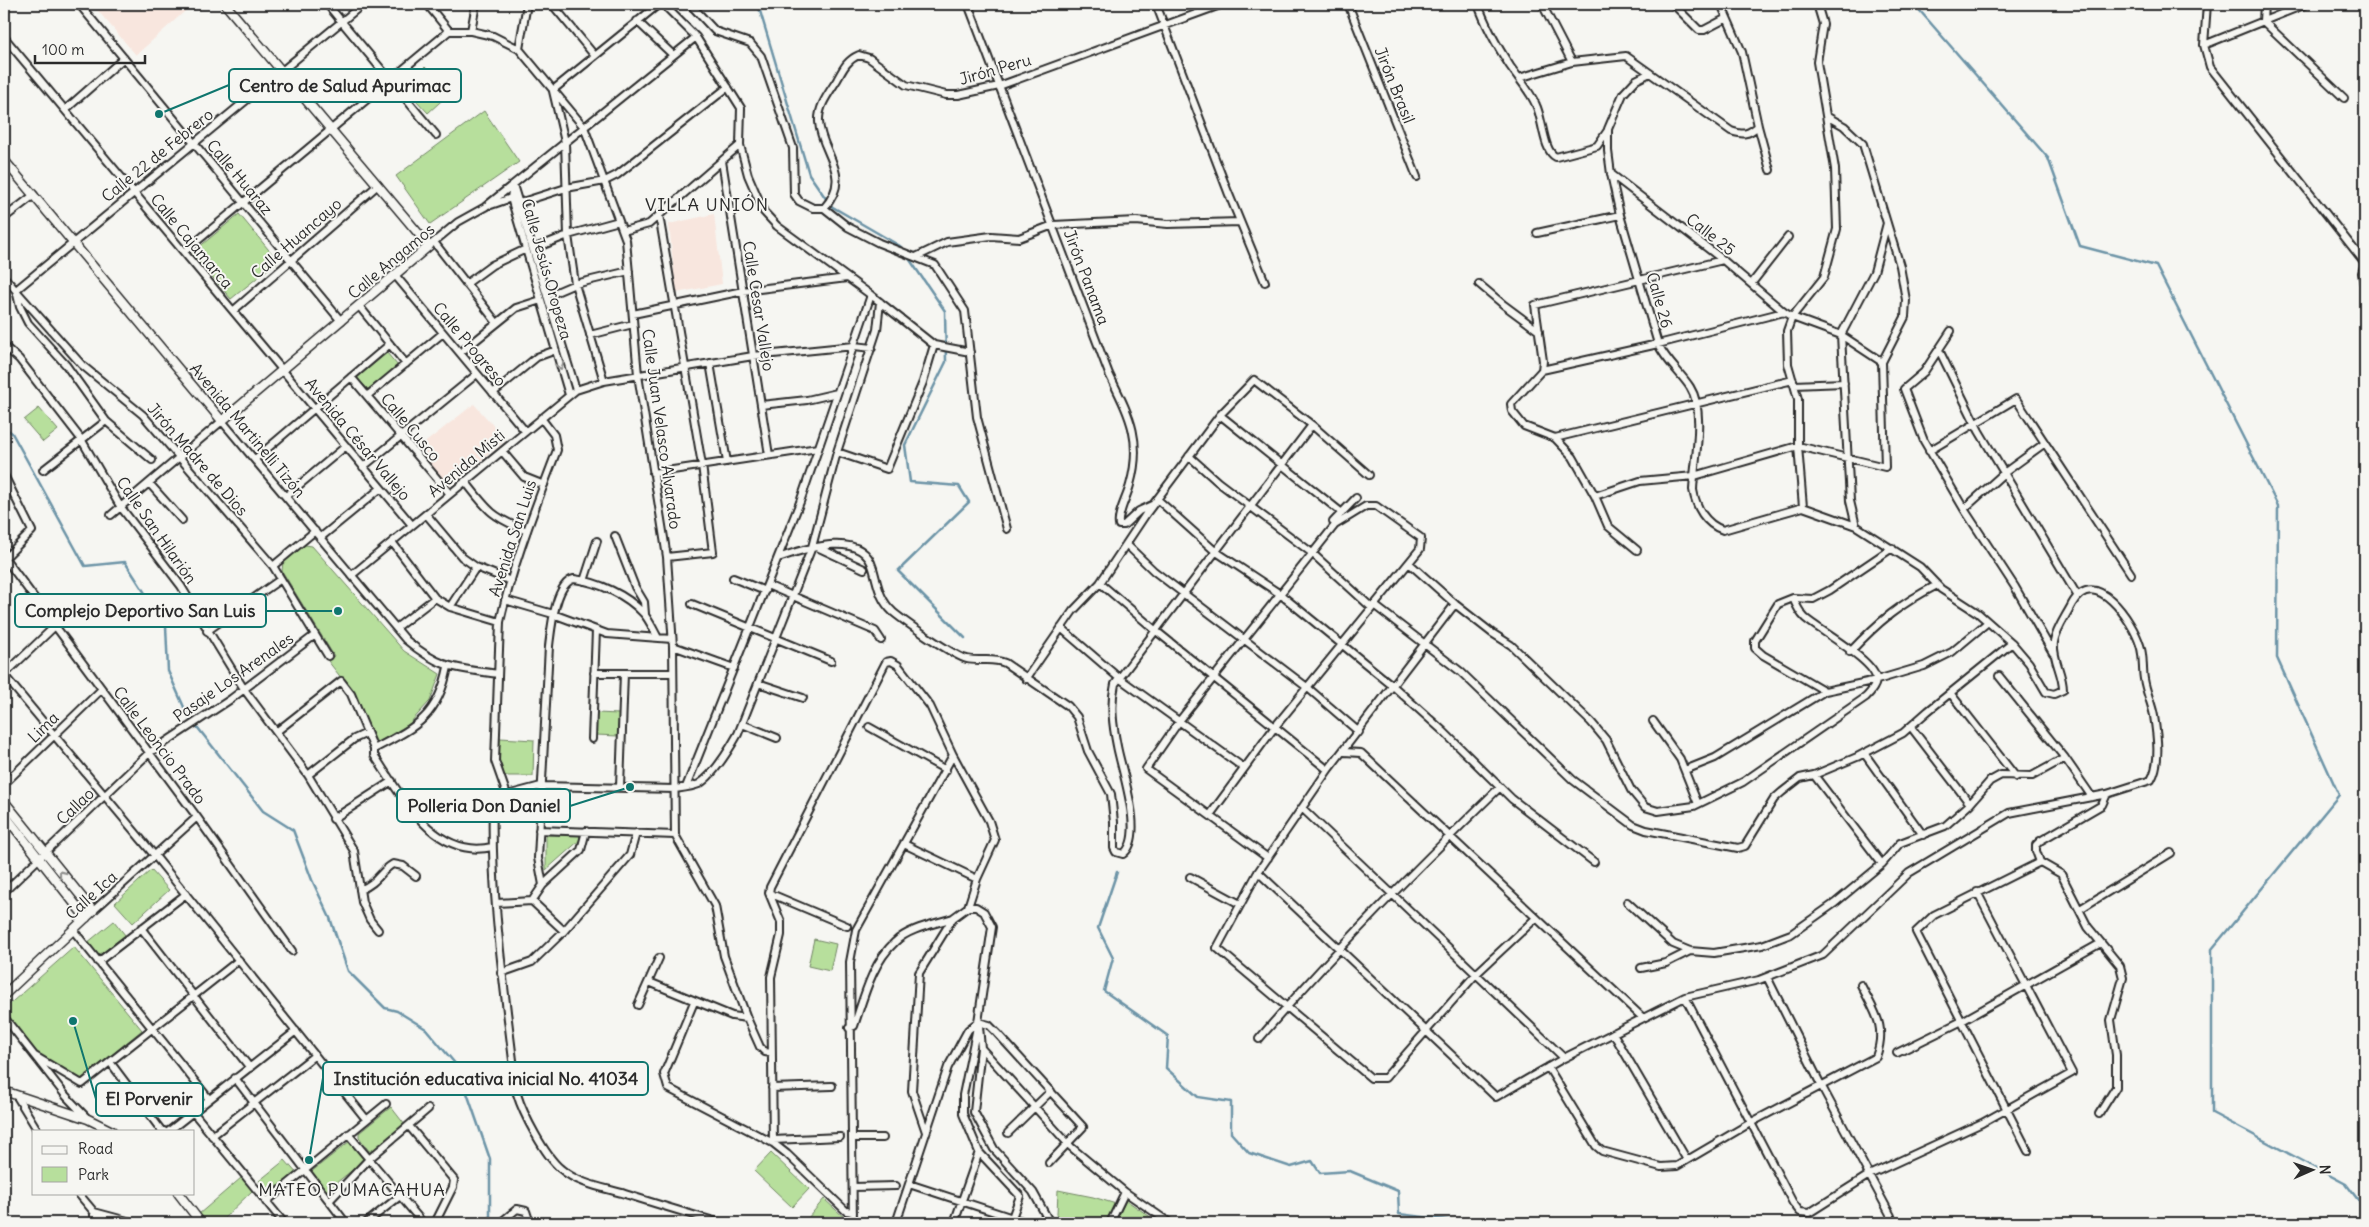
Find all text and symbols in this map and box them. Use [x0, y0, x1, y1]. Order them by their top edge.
scale bar [35, 32, 145, 64]
text: 100 m [42, 40, 84, 59]
street label: Jirón Brasil [1371, 44, 1419, 126]
street label: Jirón Peru [957, 49, 1033, 89]
callout: Centro de Salud Apurimac [229, 69, 461, 102]
text: Centro de Salud Apurimac [239, 74, 451, 97]
street label: Calle 22 de Febrero [97, 104, 217, 206]
street label: Calle Huaraz [203, 135, 278, 219]
street label: Calle Cajamarca [146, 189, 238, 293]
street label: Calle Huancayo [247, 193, 345, 283]
district label: VILLA UNIÓN [645, 193, 769, 216]
street label: Calle Jesús Oropeza [517, 196, 577, 342]
street label: Calle 25 [1682, 209, 1740, 259]
street label: Calle Angamos [344, 219, 438, 303]
street label: Jirón Panama [1060, 227, 1114, 327]
street label: Calle Cesar Vallejo [739, 240, 779, 372]
street label: Calle 26 [1643, 270, 1677, 330]
street label: Calle Progreso [429, 298, 511, 390]
street label: Calle Juan Velasco Alvarado [638, 328, 686, 530]
street label: Avenida Martinelli Tizón [186, 359, 310, 501]
one-way arrow [555, 362, 565, 370]
street label: Avenida César Vallejo [301, 374, 415, 504]
street label: Calle Cusco [377, 389, 445, 465]
street label: Jirón Madre de Dios [144, 398, 252, 520]
street label: Avenida Misti [423, 425, 509, 501]
street label: Calle San Hilarión [113, 472, 201, 588]
street label: Avenida San Luis [484, 477, 540, 599]
callout: Complejo Deportivo San Luis [15, 594, 266, 627]
text: Complejo Deportivo San Luis [25, 599, 255, 622]
street label: Pasaje Los Arenales [169, 628, 297, 726]
street label: Calle Leoncio Prado [109, 682, 211, 808]
street label: Lima [23, 707, 63, 747]
street label: Callao [52, 783, 98, 829]
callout: Polleria Don Daniel [397, 789, 570, 822]
text: Polleria Don Daniel [407, 794, 561, 817]
street label: Calle Ica [61, 867, 121, 923]
one-way arrow [59, 870, 68, 879]
callout: Institución educativa inicial No. 41034 [323, 1062, 648, 1095]
text: Institución educativa inicial No. 41034 [334, 1067, 639, 1090]
callout: El Porvenir [96, 1083, 203, 1116]
text: El Porvenir [105, 1087, 193, 1110]
legend [32, 1130, 195, 1194]
text: Road [78, 1139, 113, 1158]
north arrow [2286, 1144, 2336, 1194]
text: N [2316, 1164, 2334, 1175]
text: Park [78, 1165, 109, 1184]
district label: MATEO PUMACAHUA [258, 1178, 446, 1201]

